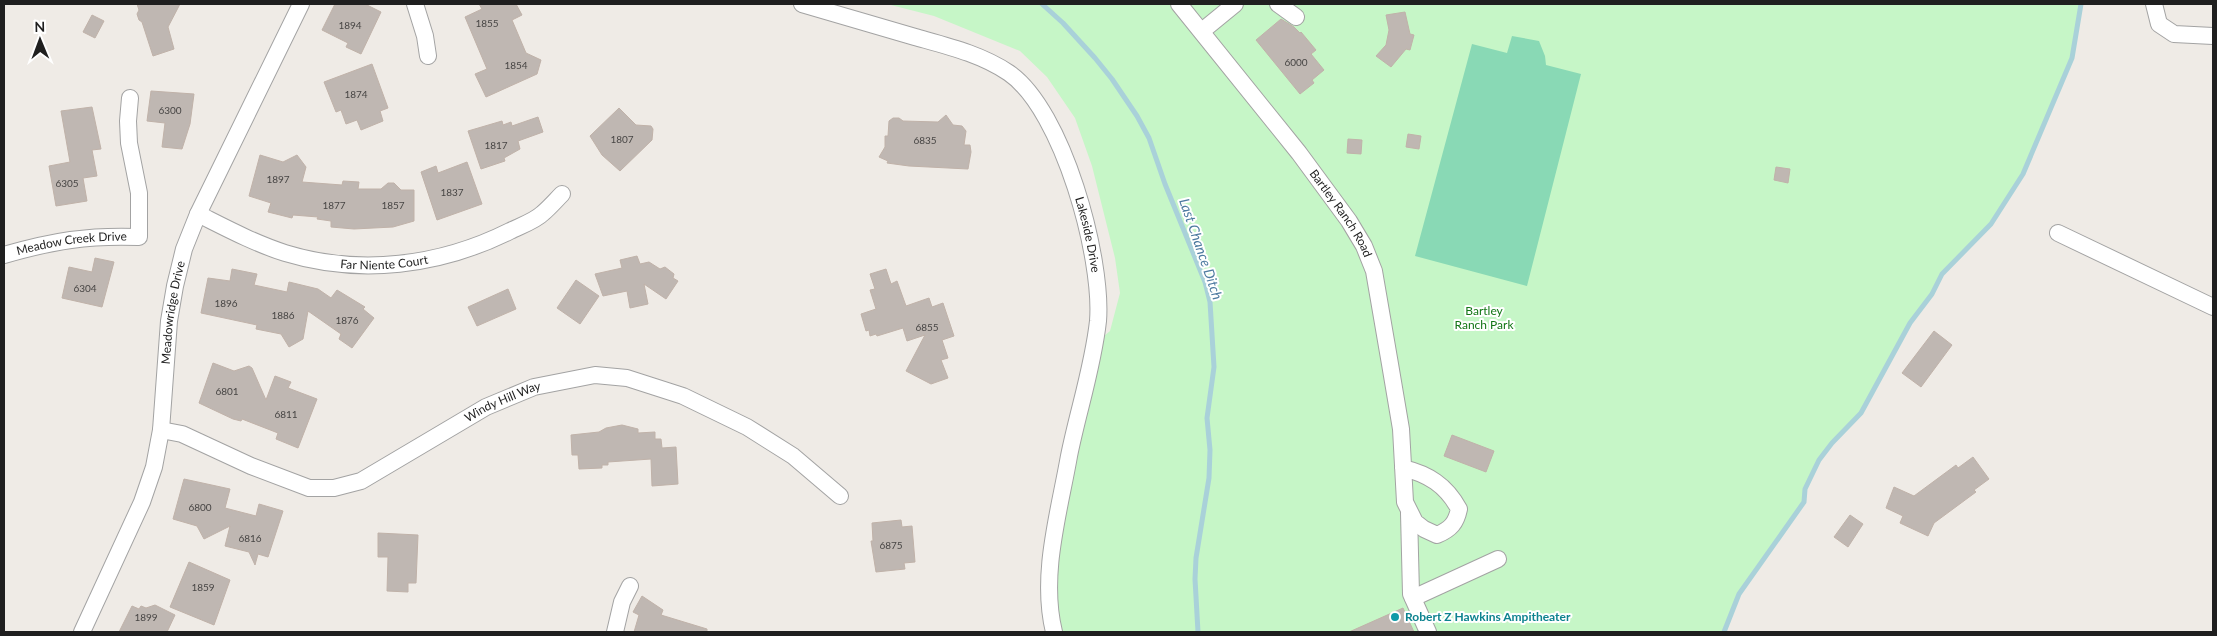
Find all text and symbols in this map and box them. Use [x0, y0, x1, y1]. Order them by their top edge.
north arrow [15, 15, 65, 65]
house number: 1855 [475, 17, 499, 29]
text: N [34, 18, 45, 35]
house number: 1894 [338, 19, 362, 31]
house number: 6000 [1284, 56, 1308, 68]
house number: 1854 [504, 59, 528, 71]
house number: 1874 [344, 88, 368, 100]
house number: 6300 [158, 104, 182, 116]
house number: 1807 [610, 133, 634, 145]
house number: 6835 [913, 134, 937, 146]
house number: 1817 [484, 139, 508, 151]
street label: Bartley Ranch Road [1307, 166, 1376, 259]
house number: 1897 [266, 173, 290, 185]
house number: 6305 [55, 177, 79, 189]
house number: 1837 [440, 186, 464, 198]
street label: Lakeside Drive [1072, 195, 1104, 274]
water label: Last Chance Ditch [1176, 196, 1227, 302]
house number: 1877 [322, 199, 346, 211]
house number: 1857 [381, 199, 405, 211]
street label: Meadow Creek Drive [15, 229, 127, 258]
street label: Far Niente Court [340, 251, 430, 272]
street label: Meadowridge Drive [158, 259, 188, 365]
house number: 6304 [73, 282, 97, 294]
house number: 1896 [214, 297, 238, 309]
park label: Bartley Ranch Park [1454, 303, 1514, 332]
house number: 1886 [271, 309, 295, 321]
house number: 1876 [335, 314, 359, 326]
house number: 6855 [915, 321, 939, 333]
street label: Windy Hill Way [462, 378, 542, 425]
house number: 6801 [215, 385, 239, 397]
house number: 6811 [274, 408, 298, 420]
house number: 6800 [188, 501, 212, 513]
house number: 6816 [238, 532, 262, 544]
house number: 6875 [879, 539, 903, 551]
house number: 1859 [191, 581, 215, 593]
place label: Robert Z Hawkins Ampitheater [1405, 609, 1571, 624]
house number: 1899 [134, 611, 158, 623]
marker: Robert Z Hawkins Ampitheater [1389, 611, 1401, 623]

